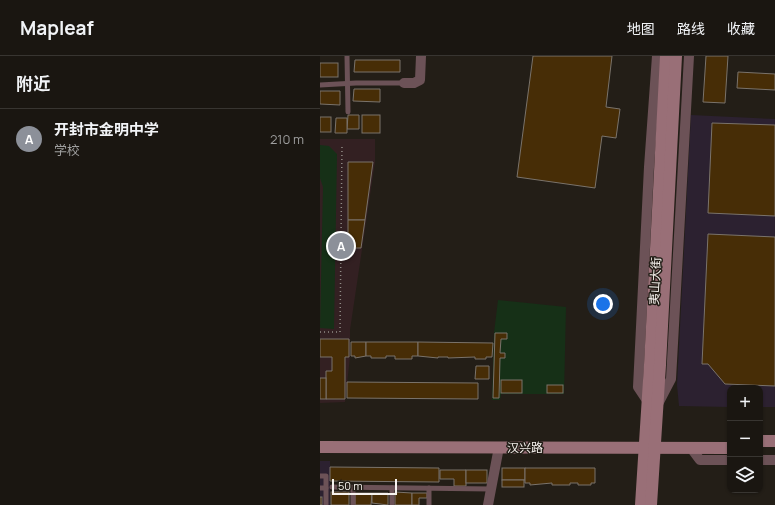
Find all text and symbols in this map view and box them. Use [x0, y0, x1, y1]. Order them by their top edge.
text: Mapleaf [20, 15, 94, 41]
text: 地图 [627, 19, 655, 38]
text: 路线 [677, 19, 705, 38]
text: 收藏 [727, 19, 755, 38]
text: 附近 [16, 72, 50, 95]
text: 开封市金明中学 [54, 119, 159, 140]
text: A [25, 130, 33, 148]
text: 210 m [270, 130, 304, 148]
text: 学校 [54, 141, 80, 159]
pin: A [328, 231, 354, 261]
street label: 夷山大街 [645, 257, 665, 305]
your location [593, 294, 613, 314]
map controls [727, 385, 763, 493]
button: + [727, 385, 763, 421]
button: − [727, 421, 763, 457]
street label: 汉兴路 [507, 439, 543, 456]
button: layers [727, 457, 763, 493]
scale bar [332, 477, 397, 496]
text: 50 m [338, 478, 363, 493]

